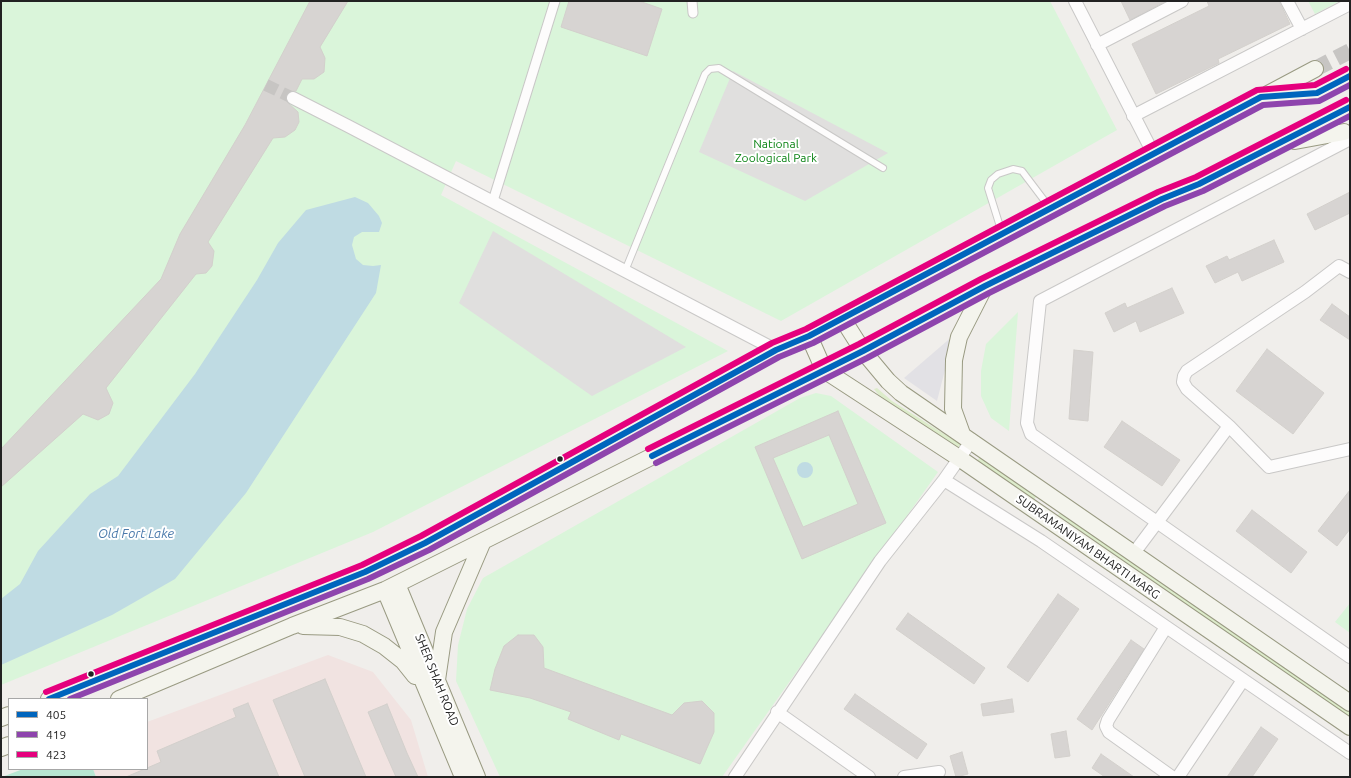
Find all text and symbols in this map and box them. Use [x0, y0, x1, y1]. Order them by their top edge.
park label: National Zoological Park [735, 137, 817, 165]
unlabelled marker [555, 454, 565, 464]
street label: SUBRAMANIYAM BHARTI MARG [1013, 492, 1163, 602]
water label: Old Fort Lake [98, 526, 174, 542]
street label: SHER SHAH ROAD [412, 632, 462, 728]
unlabelled marker [86, 669, 96, 679]
legend [8, 698, 148, 770]
text: 405 [46, 708, 66, 721]
text: 419 [46, 728, 66, 741]
text: 423 [46, 748, 66, 761]

